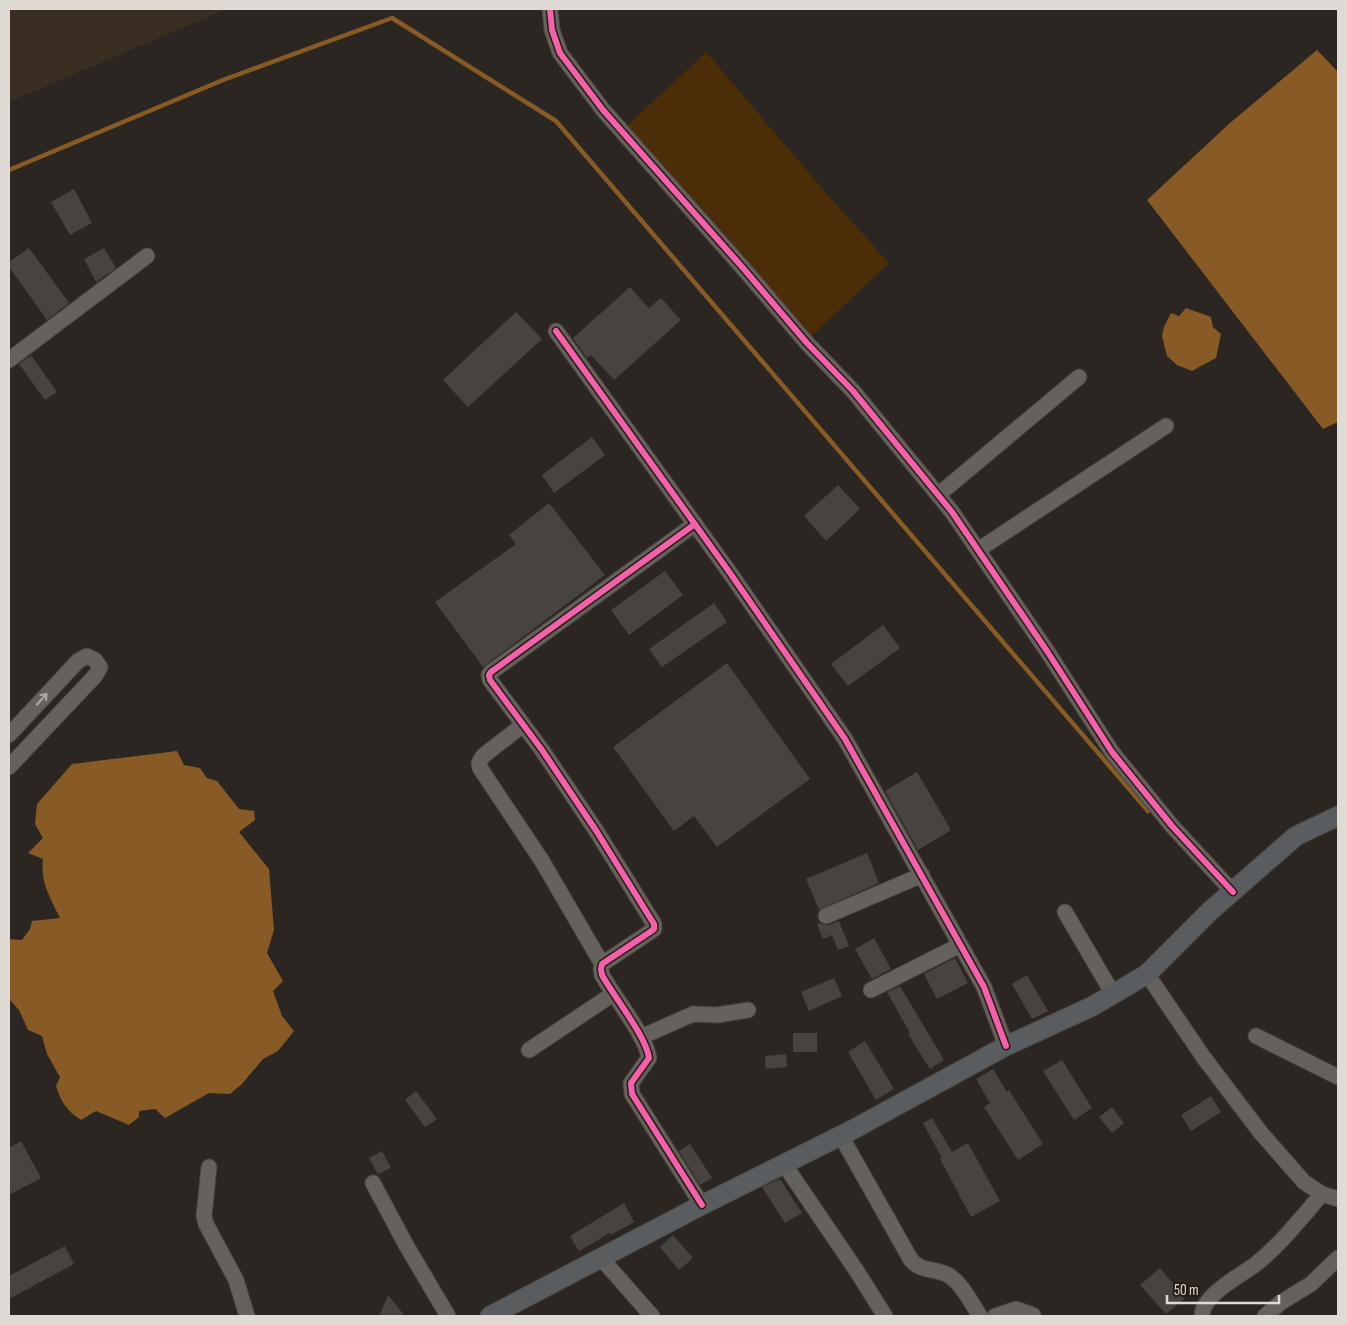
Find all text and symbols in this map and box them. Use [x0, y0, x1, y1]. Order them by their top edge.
one-way arrow [36, 693, 48, 706]
scale bar [1167, 1272, 1280, 1304]
text: 50 m [1174, 1281, 1199, 1300]

